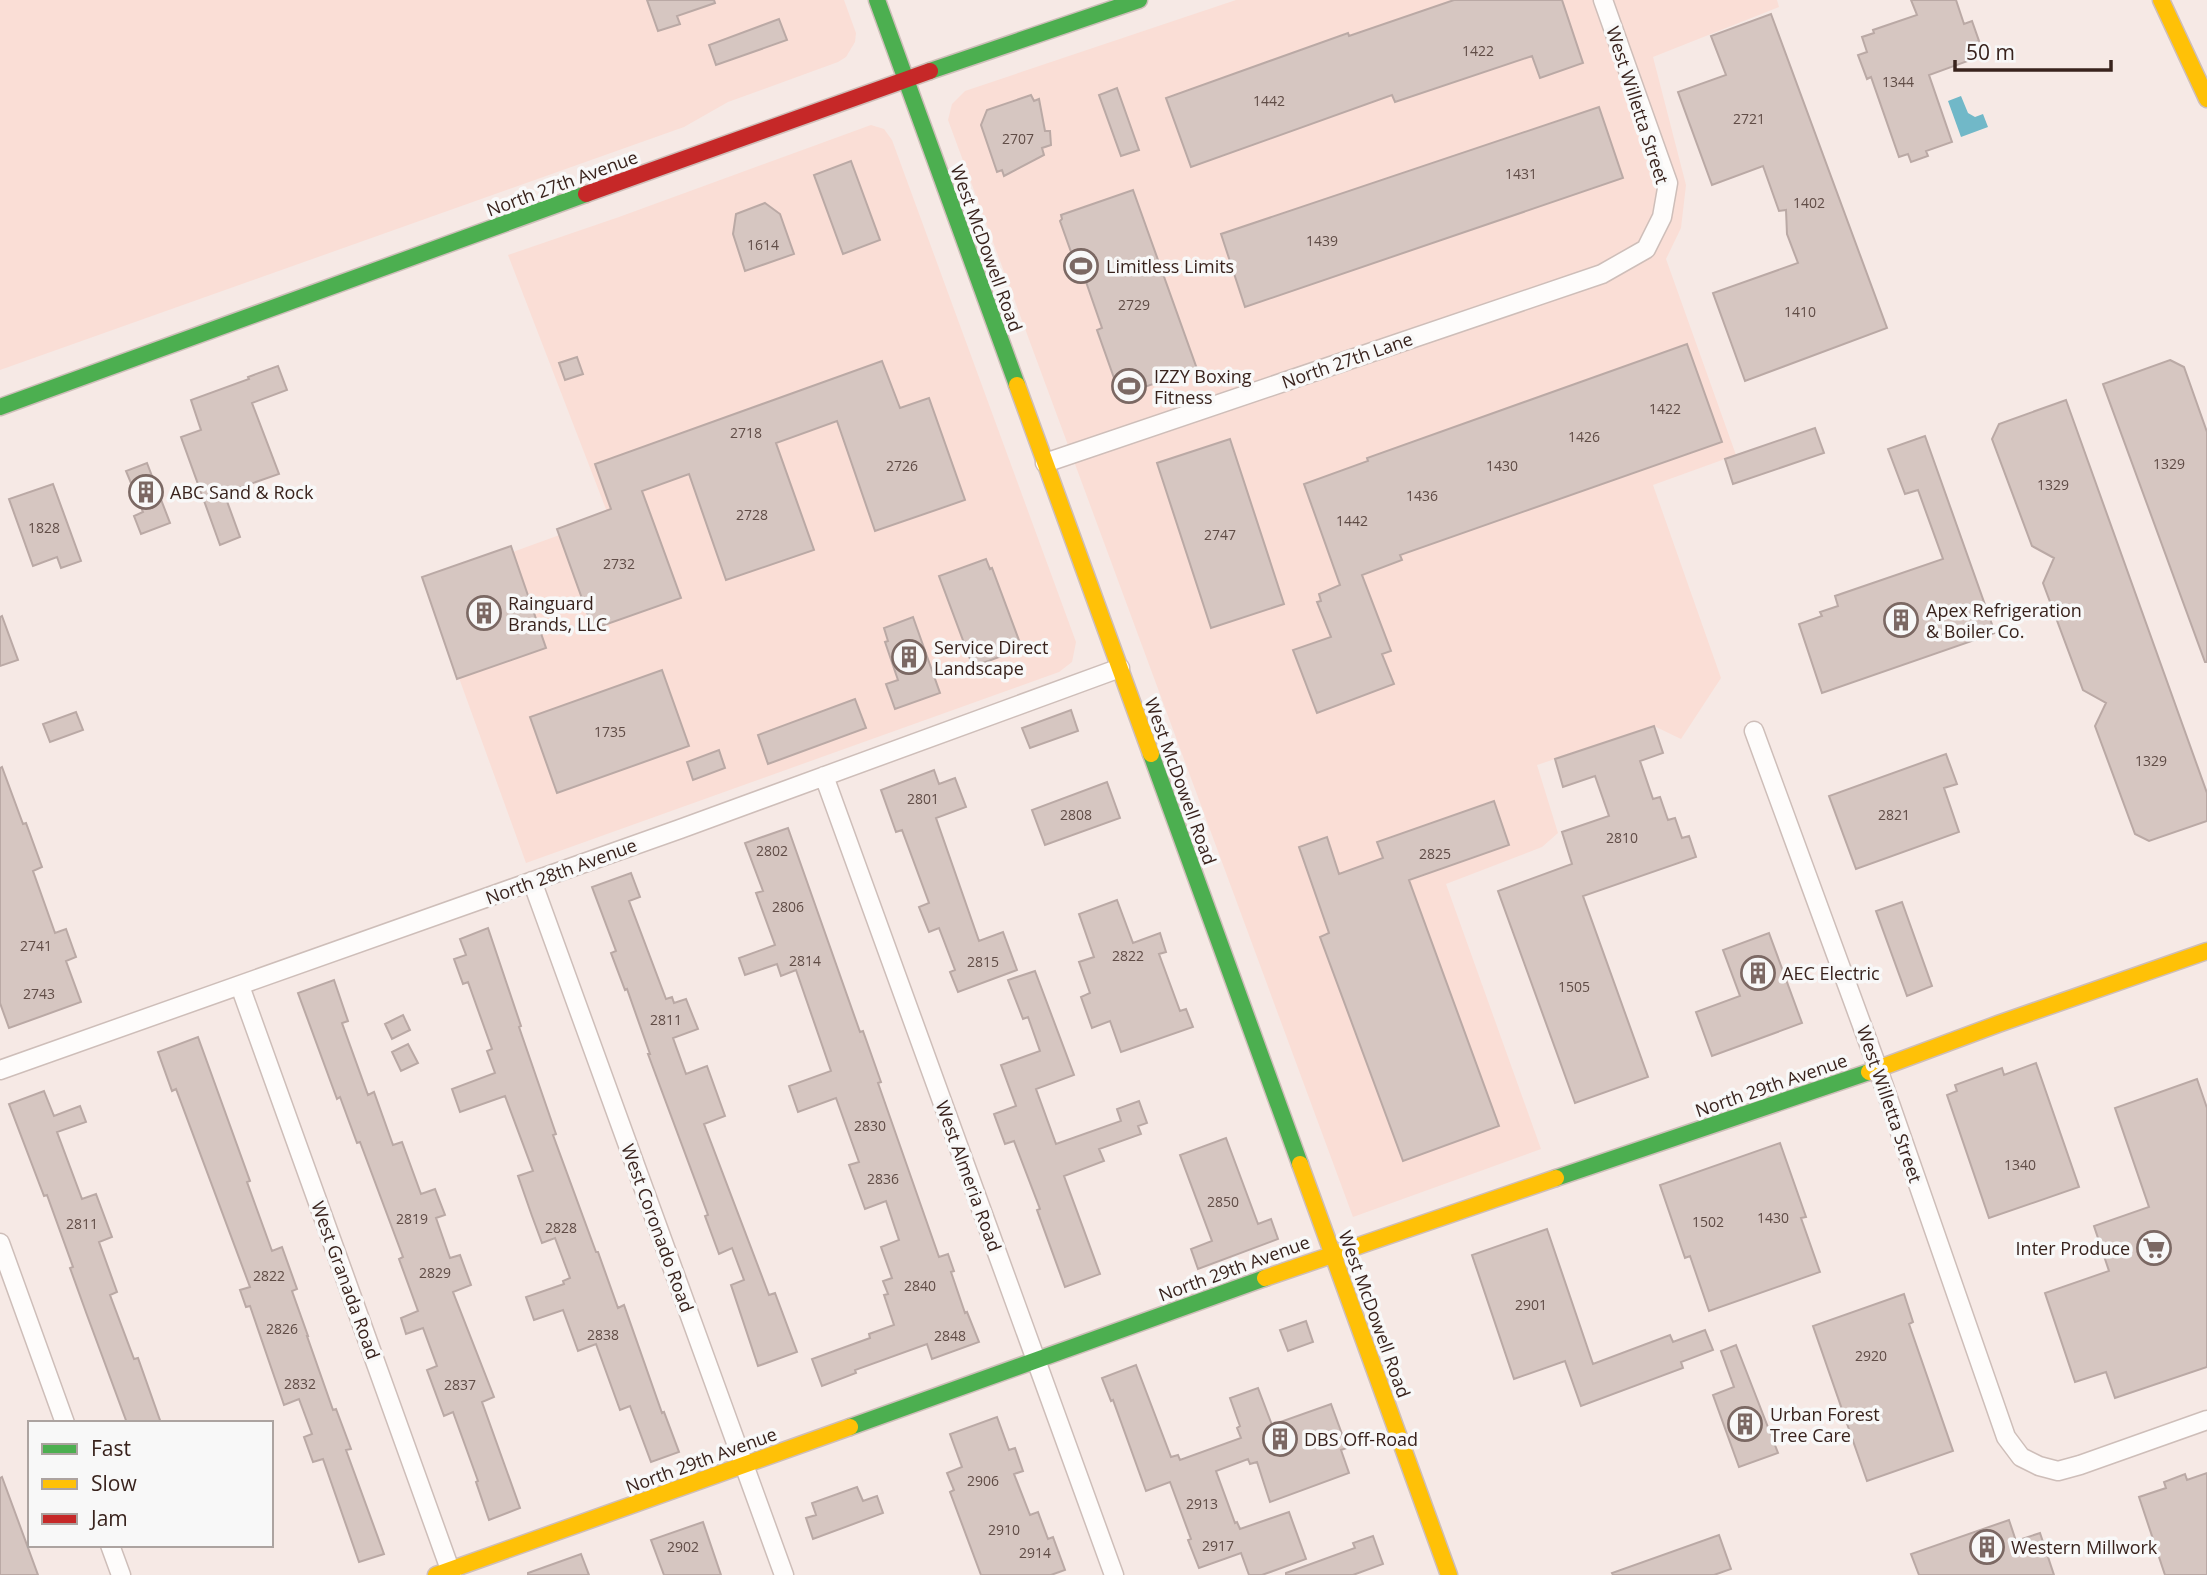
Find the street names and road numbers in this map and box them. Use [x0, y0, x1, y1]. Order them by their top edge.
street label: West Willetta Street [1601, 23, 1675, 187]
street label: North 27th Avenue [483, 144, 641, 222]
street label: West McDowell Road [946, 161, 1028, 335]
street label: North 27th Lane [1278, 326, 1416, 394]
street label: West McDowell Road [1140, 694, 1222, 868]
street label: North 28th Avenue [482, 832, 640, 910]
street label: West Willetta Street [1852, 1022, 1928, 1186]
street label: North 29th Avenue [1692, 1048, 1850, 1122]
street label: West Almeria Road [931, 1097, 1007, 1255]
street label: West Coronado Road [616, 1141, 700, 1315]
street label: West Granada Road [306, 1198, 386, 1362]
street label: West McDowell Road [1334, 1227, 1416, 1401]
street label: North 29th Avenue [1155, 1229, 1313, 1307]
street label: North 29th Avenue [622, 1421, 780, 1499]

